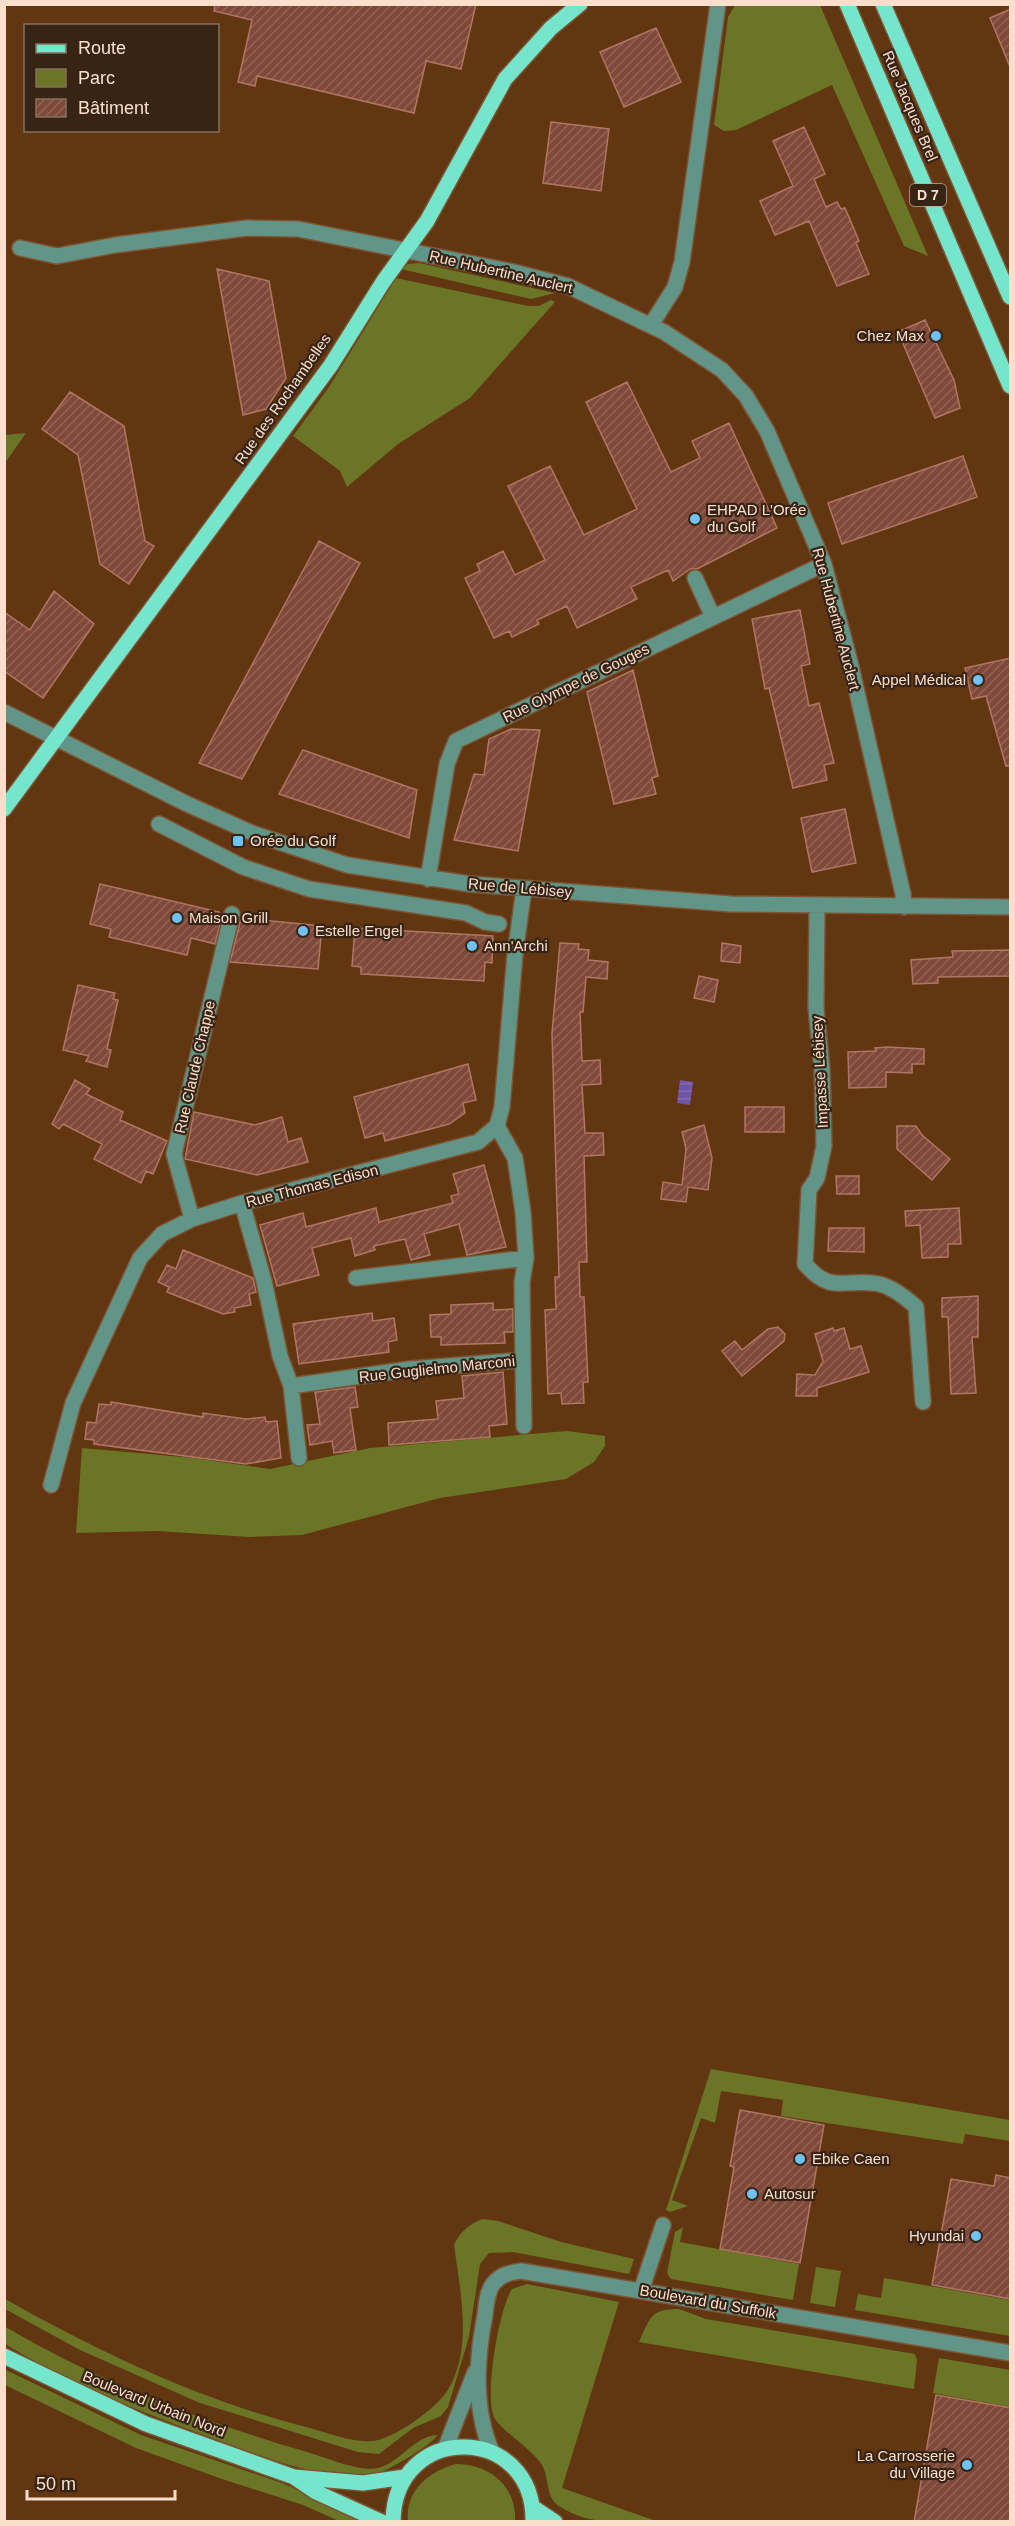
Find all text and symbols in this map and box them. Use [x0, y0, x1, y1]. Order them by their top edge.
legend [24, 24, 219, 132]
text: Route [78, 38, 126, 58]
street label: Rue Jacques Brel [880, 48, 941, 164]
text: Parc [78, 68, 115, 88]
text: Bâtiment [78, 98, 149, 118]
road number: D 7 [910, 184, 946, 206]
street label: Rue Hubertine Auclert [428, 247, 575, 296]
place label: Chez Max [856, 327, 924, 344]
marker: Chez Max [929, 329, 943, 343]
street label: Rue des Rochambelles [231, 330, 334, 467]
place label: EHPAD L'Orée du Golf [707, 501, 806, 535]
marker: EHPAD L'Orée du Golf [688, 512, 702, 526]
street label: Rue Hubertine Auclert [809, 546, 864, 693]
street label: Rue Olympe de Gouges [500, 640, 652, 725]
place label: Appel Médical [872, 671, 966, 688]
marker: Appel Médical [971, 673, 985, 687]
place label: Orée du Golf [250, 832, 337, 849]
marker: Orée du Golf [231, 834, 245, 848]
street label: Rue de Lébisey [467, 874, 573, 901]
place label: Maison Grill [189, 909, 268, 926]
marker: Maison Grill [170, 911, 184, 925]
place label: Estelle Engel [315, 922, 403, 939]
marker: Estelle Engel [296, 924, 310, 938]
place label: Ann'Archi [484, 937, 548, 954]
marker: Ann'Archi [465, 939, 479, 953]
street label: Rue Claude Chappe [171, 999, 218, 1135]
street label: Impasse Lébisey [808, 1015, 831, 1129]
street label: Rue Thomas Edison [244, 1161, 380, 1210]
street label: Rue Guglielmo Marconi [358, 1352, 516, 1385]
place label: Ebike Caen [812, 2150, 890, 2167]
marker: Ebike Caen [793, 2152, 807, 2166]
place label: Autosur [764, 2185, 816, 2202]
marker: Autosur [745, 2187, 759, 2201]
place label: Hyundai [909, 2227, 964, 2244]
marker: Hyundai [969, 2229, 983, 2243]
street label: Boulevard du Suffolk [639, 2281, 778, 2322]
street label: Boulevard Urbain Nord [80, 2367, 228, 2440]
place label: La Carrosserie du Village [857, 2447, 955, 2481]
marker: La Carrosserie du Village [960, 2458, 974, 2472]
scale bar [27, 2463, 176, 2501]
text: 50 m [36, 2474, 76, 2494]

